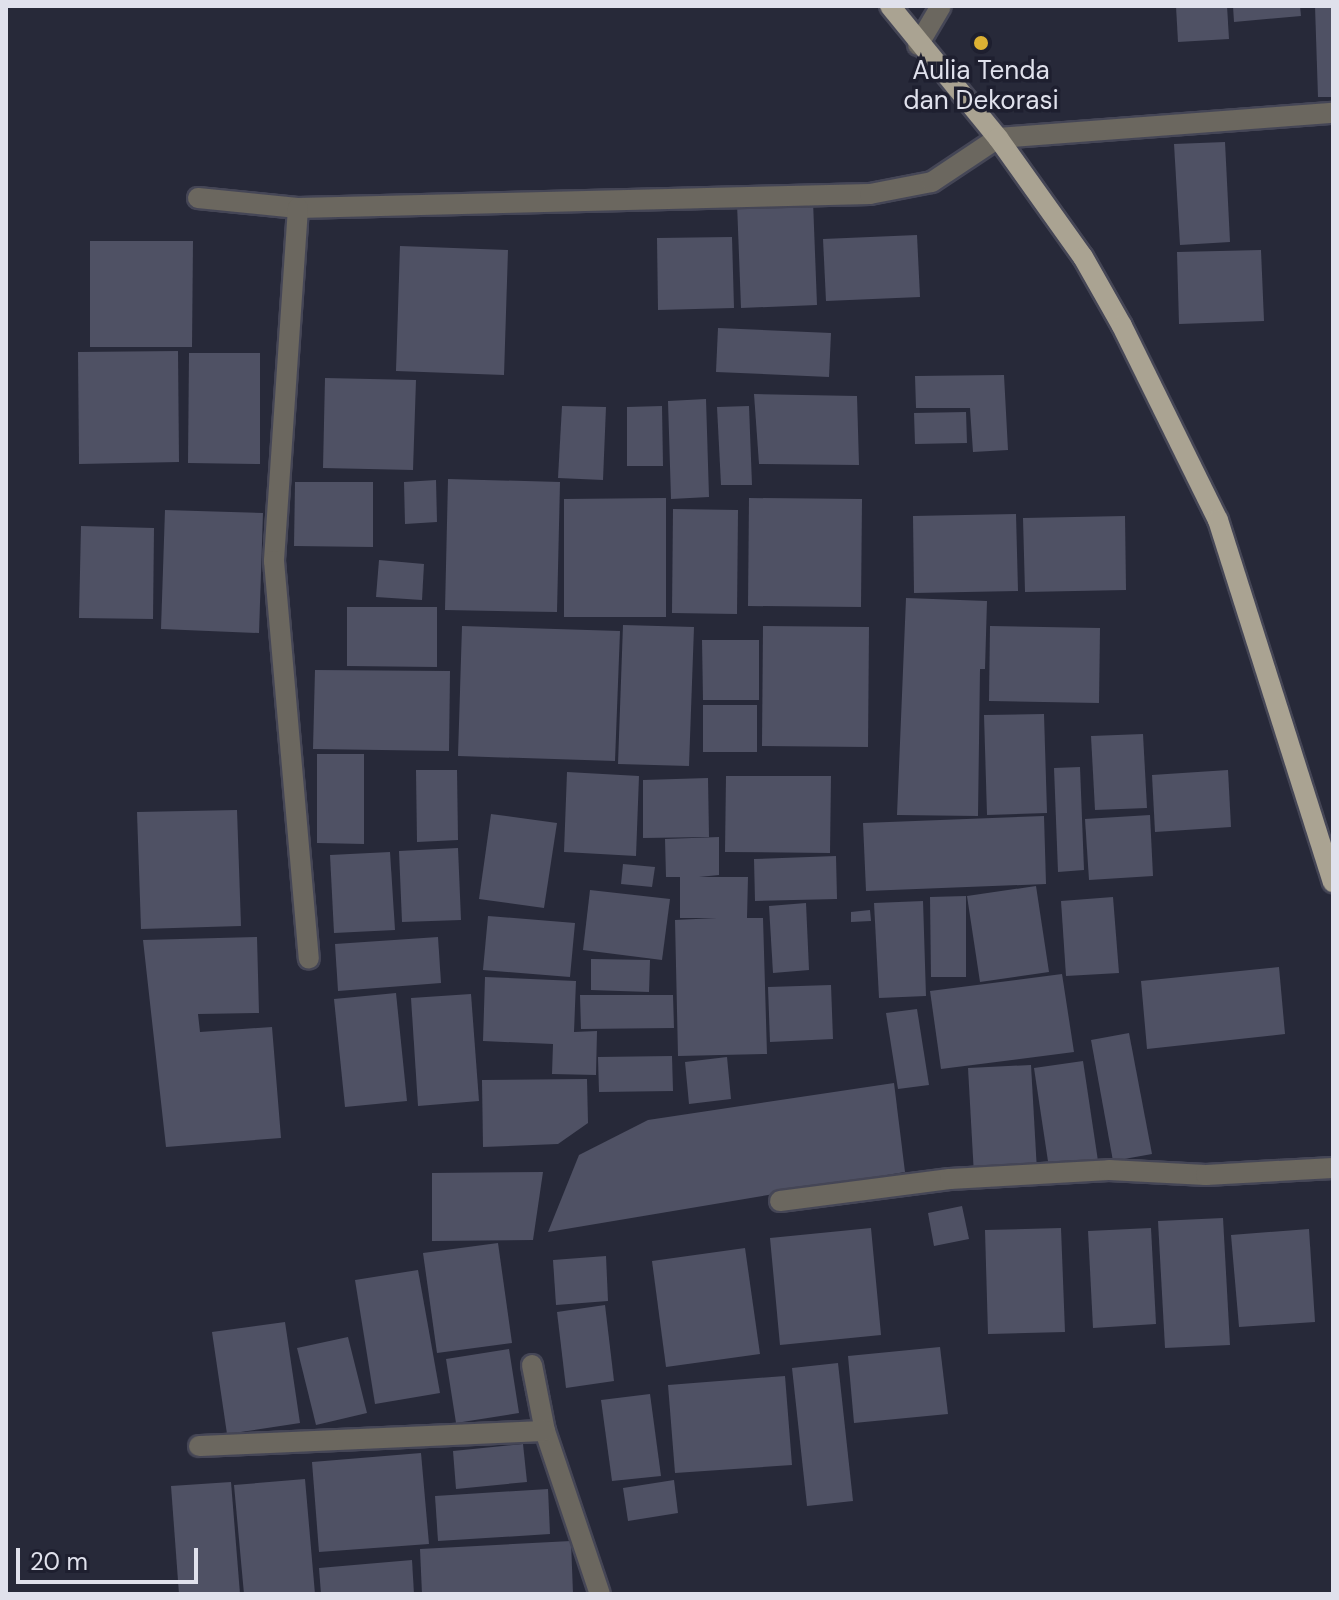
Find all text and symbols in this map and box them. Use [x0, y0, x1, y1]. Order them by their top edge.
marker: Aulia Tenda dan Dekorasi [972, 34, 990, 52]
place label: Aulia Tenda dan Dekorasi [903, 55, 1059, 116]
scale bar [20, 1532, 202, 1582]
text: 20 m [30, 1546, 88, 1577]

